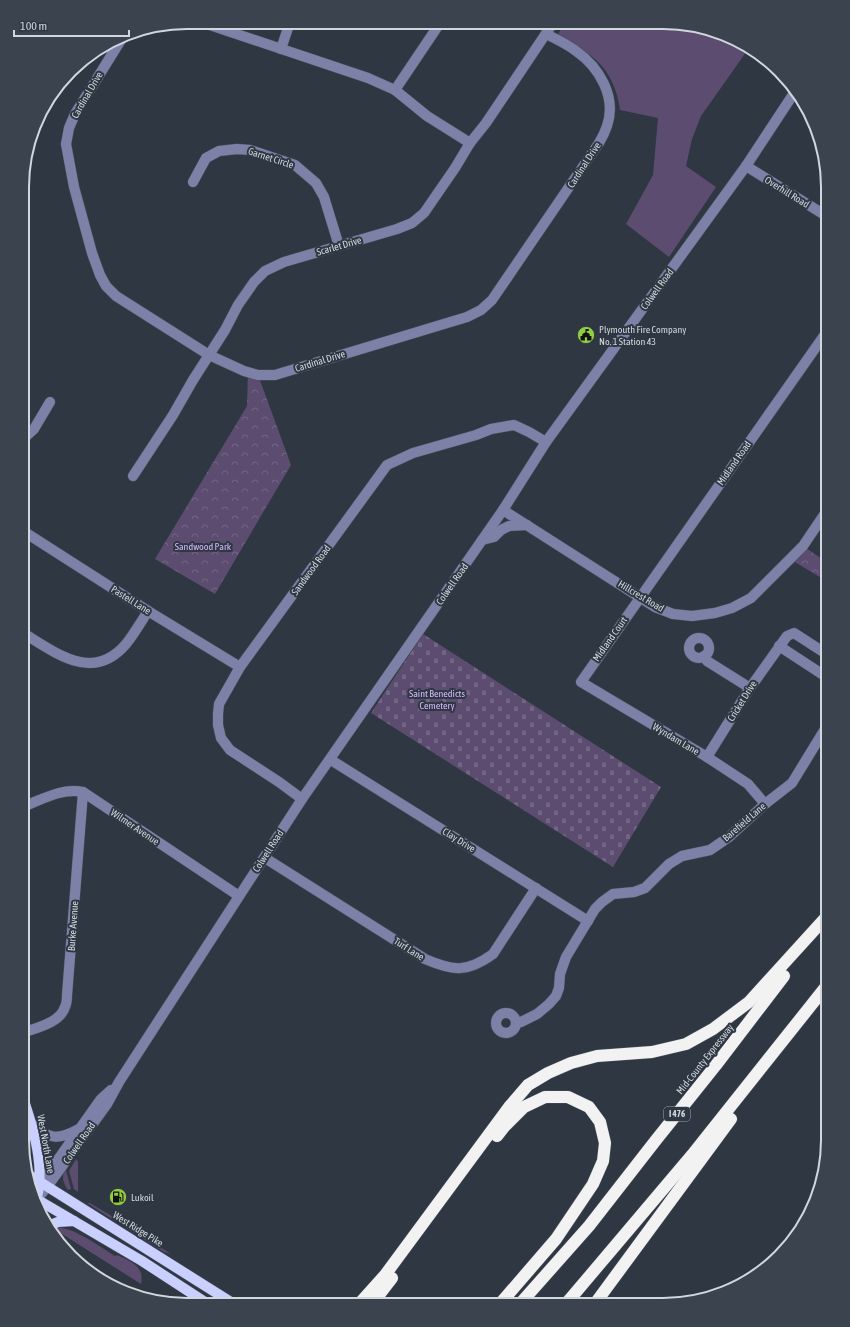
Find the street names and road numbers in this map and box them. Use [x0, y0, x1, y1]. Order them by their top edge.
street label: Cardinal Drive [69, 69, 105, 120]
street label: Cardinal Drive [565, 140, 603, 190]
street label: Garnet Circle [247, 145, 296, 171]
street label: Overhill Road [763, 174, 811, 210]
street label: Scarlet Drive [315, 234, 363, 258]
street label: Colwell Road [638, 266, 676, 312]
street label: Cardinal Drive [293, 348, 347, 374]
street label: Midland Road [715, 439, 753, 487]
street label: Sandwood Road [289, 543, 333, 597]
street label: Colwell Road [434, 561, 470, 607]
street label: Hillcrest Road [616, 578, 666, 614]
street label: Pastell Lane [109, 583, 153, 617]
street label: Midland Court [591, 615, 629, 663]
street label: Cricket Drive [725, 678, 759, 723]
street label: Wyndam Lane [651, 721, 702, 757]
street label: Barefield Lane [720, 800, 768, 844]
street label: Wilmer Avenue [109, 807, 162, 847]
street label: Clay Drive [441, 826, 478, 855]
street label: Colwell Road [250, 828, 286, 874]
street label: Burke Avenue [66, 900, 80, 951]
street label: Turf Lane [392, 935, 427, 963]
street label: Mid-County Expressway [674, 1022, 736, 1096]
road number: I 476 [664, 1107, 690, 1121]
street label: West North Lane [35, 1114, 57, 1175]
street label: Colwell Road [61, 1120, 97, 1166]
street label: West Ridge Pike [111, 1209, 165, 1249]

